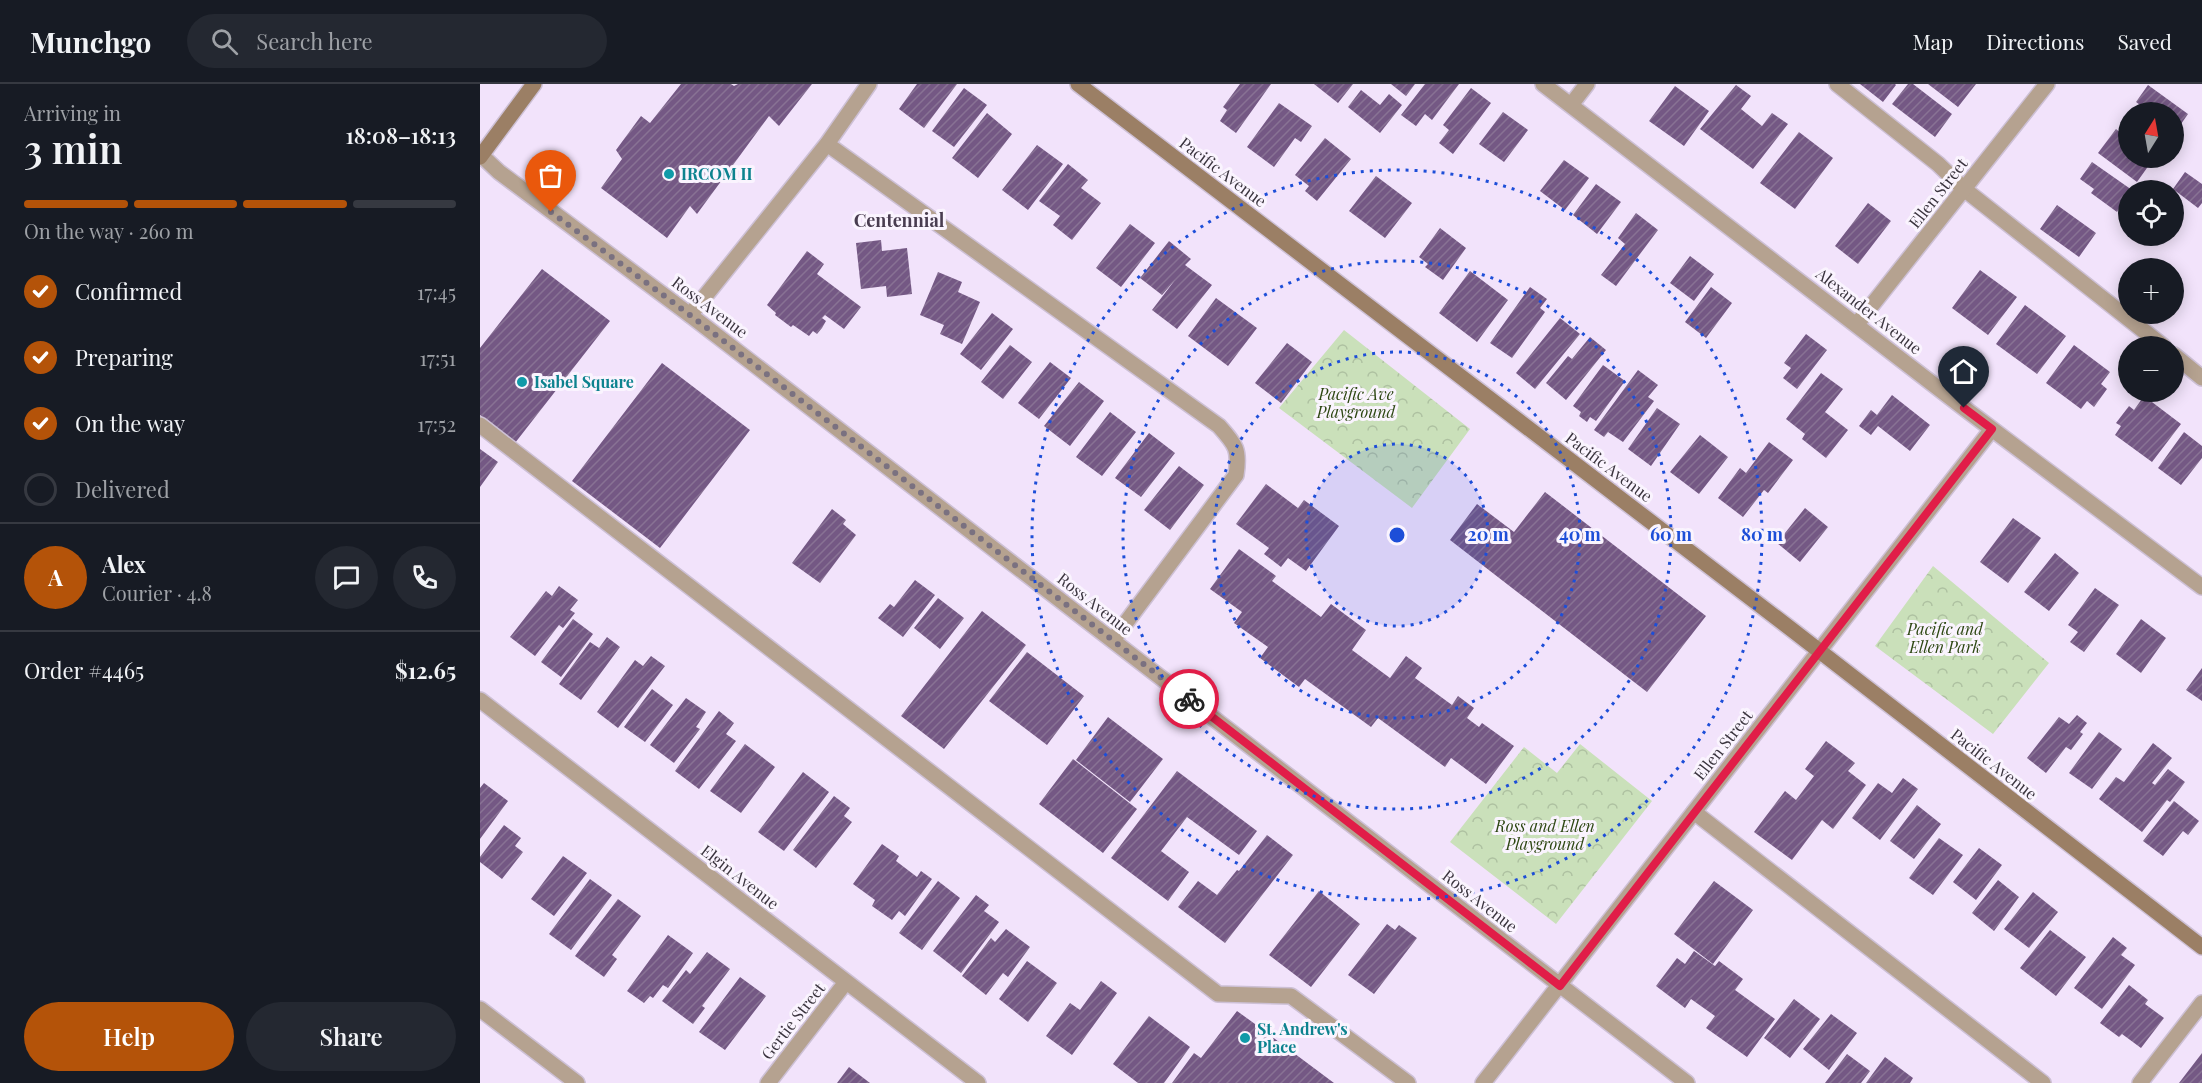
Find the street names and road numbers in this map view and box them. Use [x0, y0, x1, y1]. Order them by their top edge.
street label: Pacific Avenue [1176, 132, 1271, 211]
street label: Ellen Street [1904, 153, 1972, 232]
street label: Alexander Avenue [1811, 262, 1926, 358]
street label: Ross Avenue [668, 271, 752, 342]
street label: Pacific Avenue [1562, 427, 1657, 506]
street label: Ross Avenue [1054, 568, 1137, 639]
street label: Ellen Street [1689, 705, 1757, 784]
street label: Pacific Avenue [1947, 723, 2042, 804]
street label: Elgin Avenue [697, 840, 784, 914]
street label: Ross Avenue [1439, 865, 1522, 936]
street label: Gertie Street [756, 978, 829, 1063]

